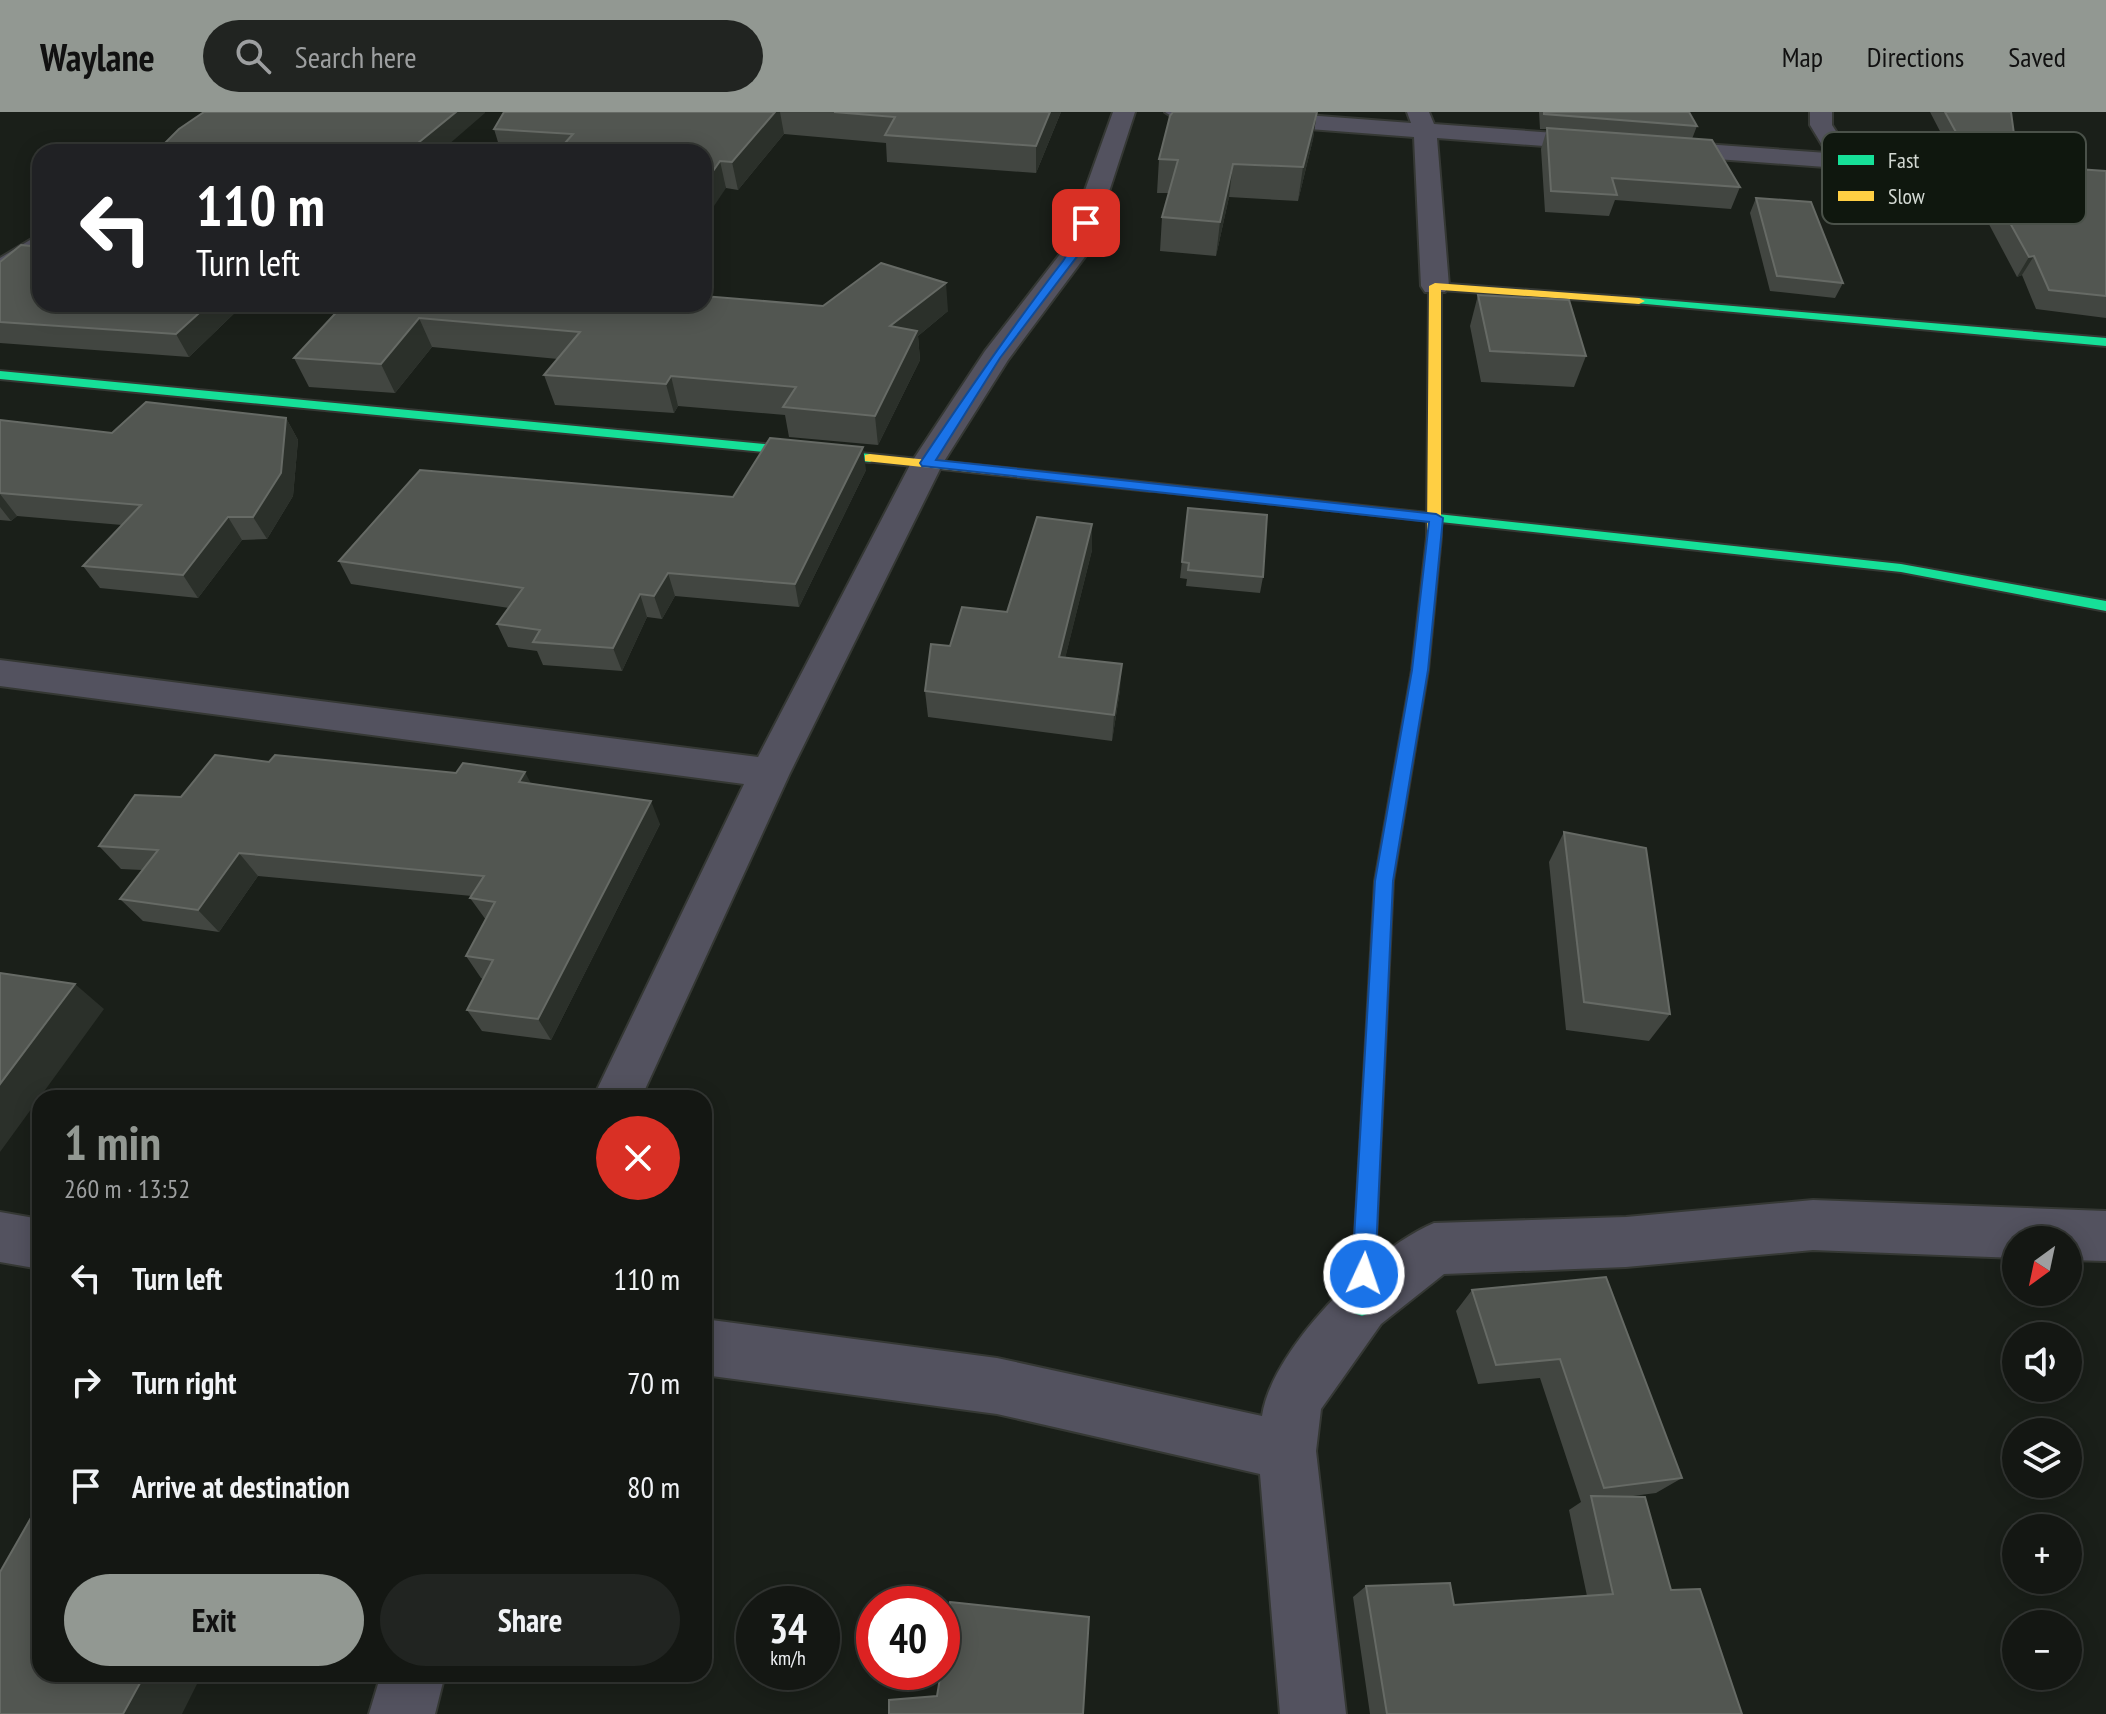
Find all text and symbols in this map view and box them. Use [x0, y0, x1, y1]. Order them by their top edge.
search box [203, 20, 763, 92]
text: Waylane [40, 32, 155, 81]
icon: search [231, 34, 275, 78]
text: Search here [295, 37, 417, 76]
text: Map [1782, 38, 1823, 75]
text: Directions [1867, 38, 1964, 75]
text: Saved [2008, 38, 2066, 75]
legend [1822, 132, 2086, 224]
text: Fast [1888, 146, 1919, 174]
text: 110 m [196, 169, 325, 241]
icon: left [64, 176, 168, 280]
text: Slow [1888, 182, 1925, 210]
pin [1052, 189, 1120, 257]
icon: arrive [1064, 201, 1108, 245]
text: Turn left [196, 239, 300, 286]
text: 1 min [64, 1111, 161, 1173]
button: close [596, 1116, 680, 1200]
text: 260 m · 13:52 [64, 1172, 190, 1205]
north arrow [2002, 1226, 2082, 1306]
map controls [2002, 1226, 2082, 1690]
position arrow [1322, 1232, 1406, 1316]
icon: left [64, 1256, 108, 1300]
text: Turn left [132, 1259, 222, 1298]
text: 110 m [614, 1259, 680, 1298]
button: sound [2002, 1322, 2082, 1402]
icon: right [64, 1360, 108, 1404]
text: Turn right [132, 1363, 236, 1402]
text: 70 m [627, 1363, 680, 1402]
button: layers [2002, 1418, 2082, 1498]
icon: arrive [64, 1464, 108, 1508]
text: Arrive at destination [132, 1467, 350, 1506]
text: 80 m [627, 1467, 680, 1506]
button: + [2002, 1514, 2082, 1594]
button: Exit [64, 1574, 364, 1666]
button: Share [380, 1574, 680, 1666]
speed limit sign: 40 [856, 1586, 960, 1690]
text: 34 [769, 1602, 807, 1654]
button: − [2002, 1610, 2082, 1690]
text: km/h [770, 1645, 806, 1671]

